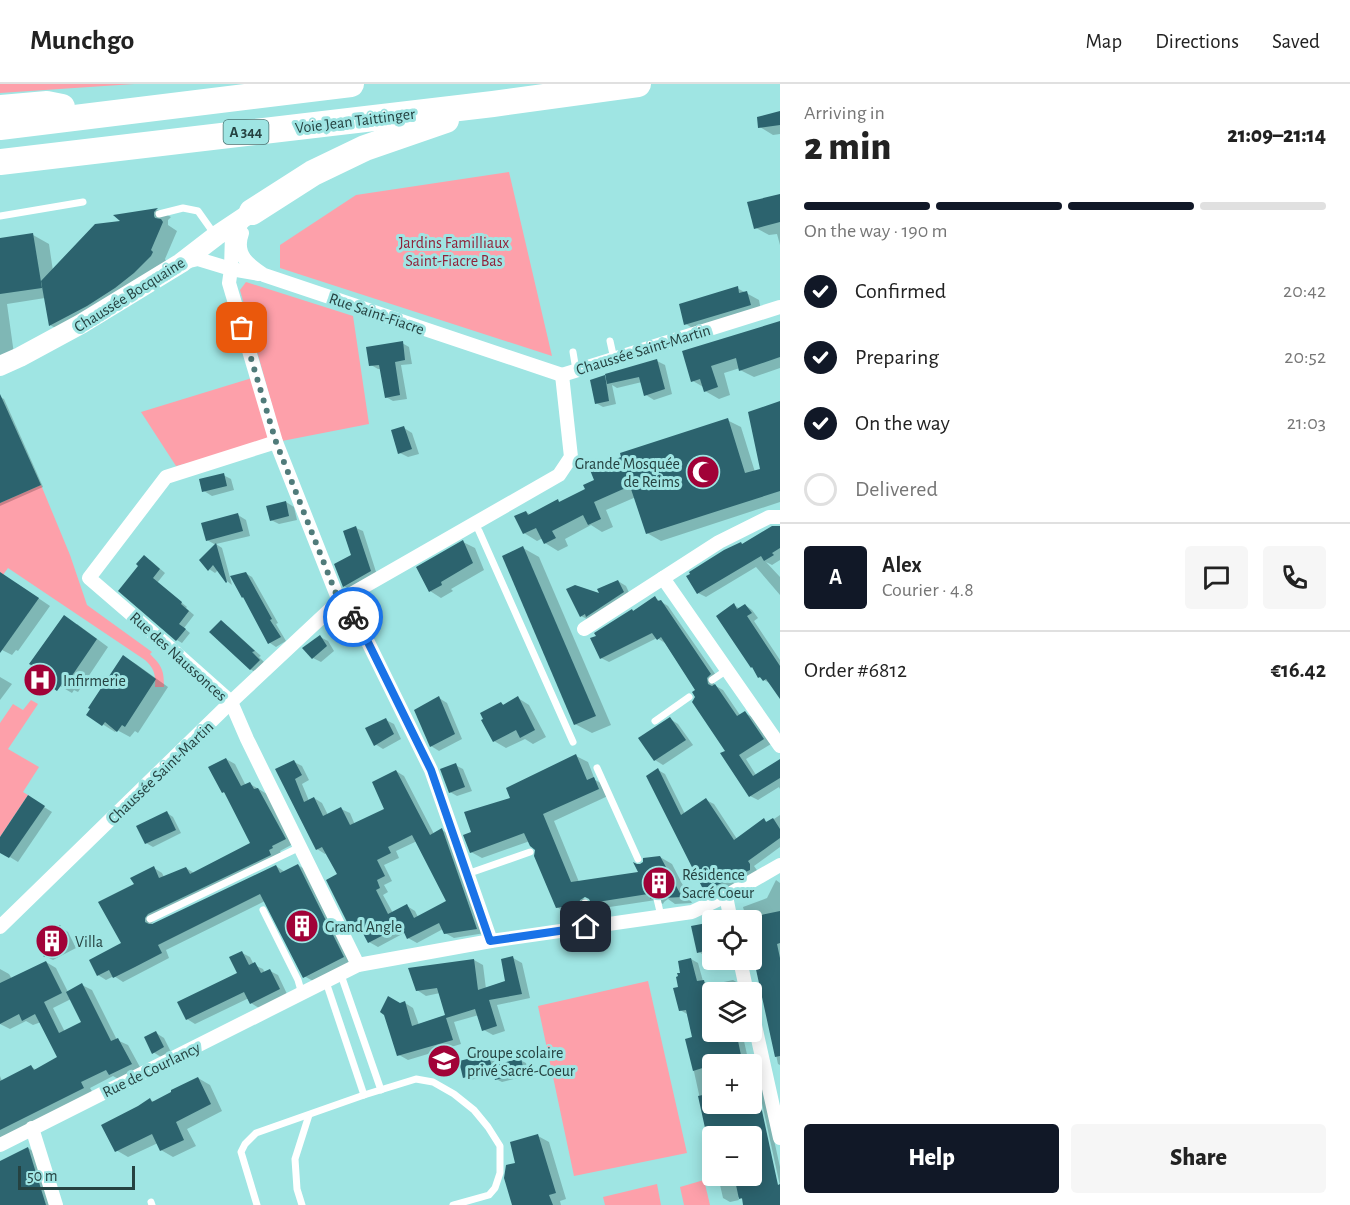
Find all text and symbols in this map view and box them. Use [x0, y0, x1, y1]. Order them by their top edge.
text: Munchgo [30, 27, 134, 55]
text: Map [1086, 31, 1122, 52]
text: Directions [1155, 31, 1239, 52]
text: Saved [1272, 31, 1320, 52]
text: Arriving in [804, 103, 885, 123]
street label: Voie Jean Taittinger [294, 106, 417, 136]
road number: A 344 [224, 120, 268, 144]
text: 21:09–21:14 [1227, 124, 1326, 146]
text: 2 min [804, 128, 891, 167]
text: On the way · 190 m [804, 221, 948, 241]
park label: Jardins Familliaux Saint-Fiacre Bas [399, 235, 509, 269]
street label: Chaussée Bocquaine [71, 254, 188, 335]
icon: check [804, 275, 837, 308]
text: Confirmed [855, 280, 946, 302]
text: 20:42 [1283, 281, 1326, 301]
street label: Rue Saint-Fiacre [327, 290, 426, 338]
pin [216, 302, 267, 353]
icon: bag [225, 311, 258, 344]
street label: Chaussée Saint-Martin [574, 322, 712, 378]
icon: check [804, 341, 837, 374]
text: Preparing [855, 346, 939, 368]
text: 20:52 [1284, 347, 1326, 367]
icon: check [804, 407, 837, 440]
text: On the way [855, 412, 950, 434]
text: 21:03 [1287, 413, 1326, 433]
mosque icon: Grande Mosquée de Reims [685, 454, 721, 490]
place label: Grande Mosquée de Reims [575, 456, 680, 490]
text: Delivered [855, 478, 938, 500]
button: chat [1185, 546, 1248, 609]
button: phone [1263, 546, 1326, 609]
text: Alex [882, 554, 922, 576]
text: A [829, 566, 842, 588]
text: Courier · 4.8 [882, 580, 974, 600]
courier [323, 587, 383, 647]
icon: bike [337, 601, 370, 634]
street label: Rue des Naussonces [127, 609, 230, 704]
text: Order #6812 [804, 659, 907, 681]
text: €16.42 [1271, 659, 1326, 681]
hospital icon: Infirmerie [22, 662, 58, 698]
place label: Infirmerie [63, 673, 126, 689]
street label: Chaussée Saint-Martin [105, 718, 216, 827]
building icon: Résidence Sacré Coeur [641, 865, 677, 901]
place label: Résidence Sacré Coeur [682, 867, 755, 901]
pin [560, 901, 611, 952]
building icon: Grand Angle [284, 908, 320, 944]
icon: home [569, 910, 602, 943]
map controls [702, 910, 762, 1186]
button: locate [702, 910, 762, 970]
place label: Grand Angle [325, 919, 402, 935]
building icon: Villa [34, 923, 70, 959]
place label: Villa [75, 934, 103, 950]
button: layers [702, 982, 762, 1042]
street label: Rue de Courlancy [100, 1039, 203, 1101]
school or university icon: Groupe scolaire privé Sacré-Coeur [426, 1043, 462, 1079]
place label: Groupe scolaire privé Sacré-Coeur [467, 1045, 576, 1079]
button: + [702, 1054, 762, 1114]
button: Help [804, 1124, 1059, 1193]
button: Share [1071, 1124, 1326, 1193]
button: − [702, 1126, 762, 1186]
scale bar [18, 1163, 135, 1190]
text: 50 m [27, 1168, 58, 1184]

